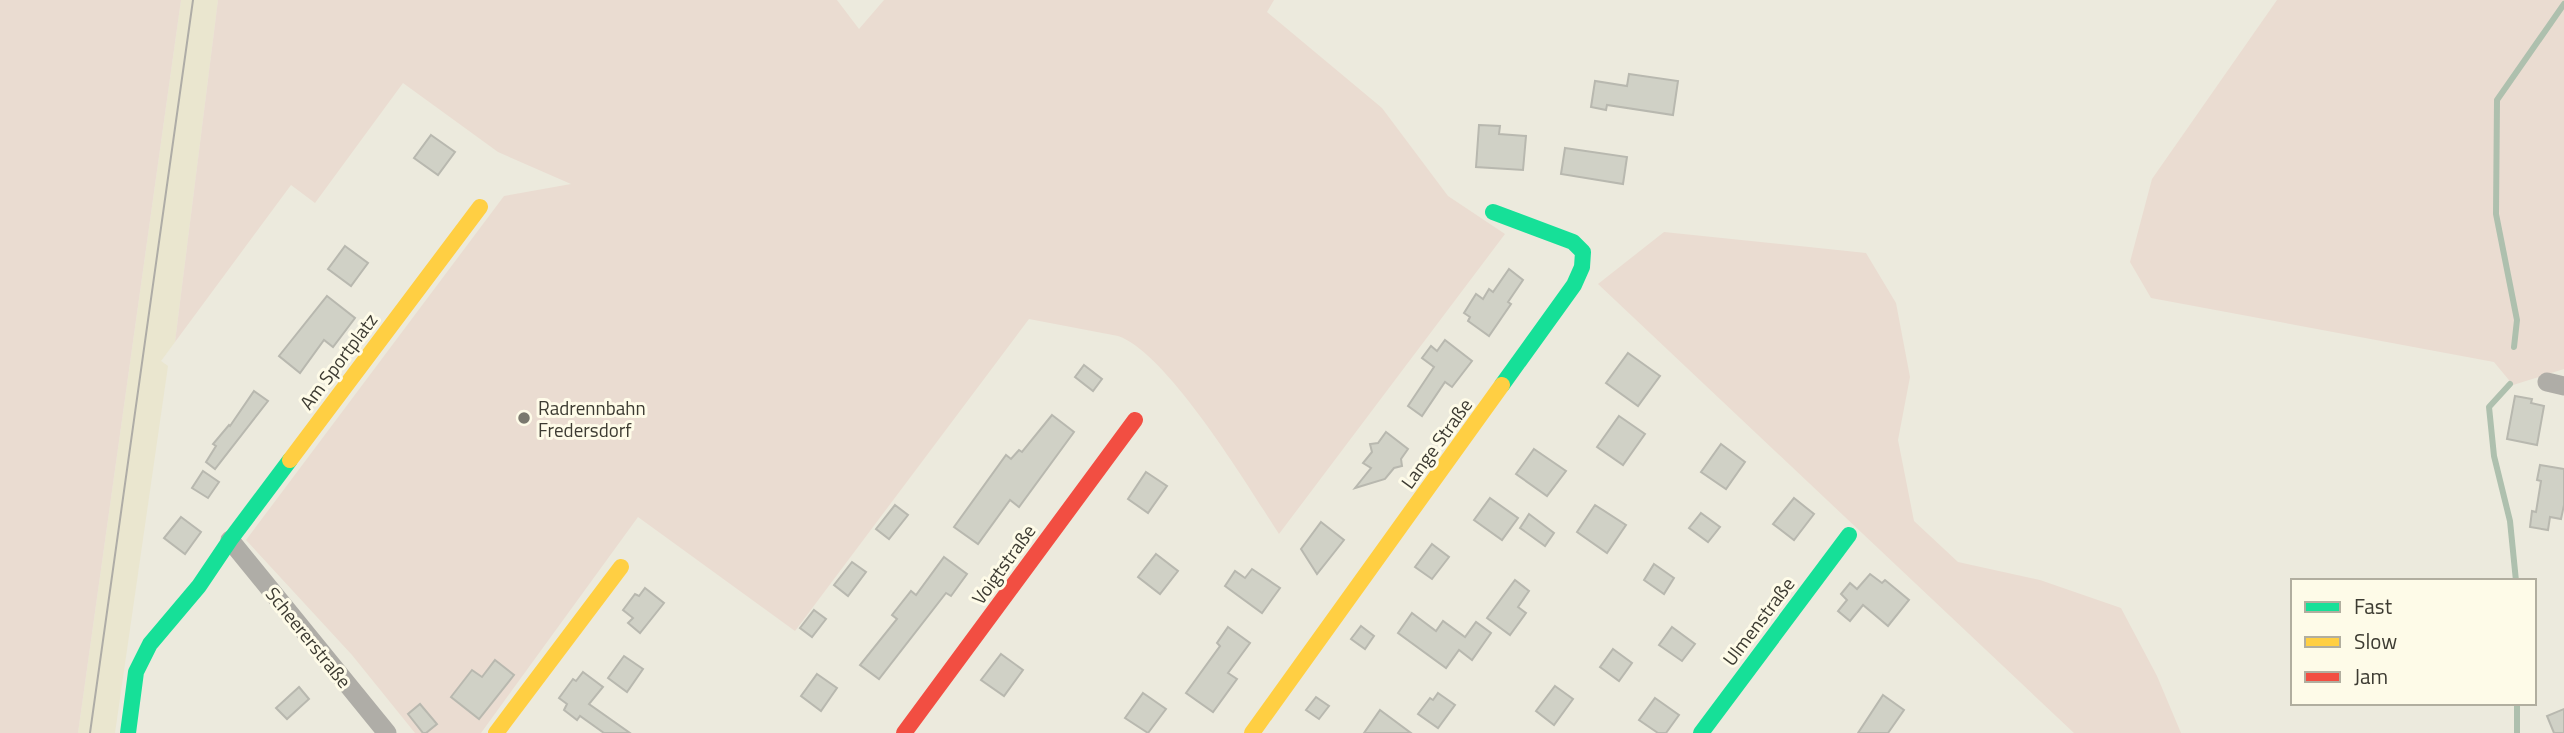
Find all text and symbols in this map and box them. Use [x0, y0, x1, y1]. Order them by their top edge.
street label: Am Sportplatz [292, 307, 384, 415]
street label: Lange Straße [1393, 392, 1479, 494]
place label: Radrennbahn Fredersdorf [538, 393, 646, 444]
marker: Radrennbahn Fredersdorf [516, 410, 532, 426]
street label: Voigtstraße [964, 518, 1042, 610]
street label: Ulmenstraße [1715, 571, 1801, 671]
legend [2291, 579, 2536, 705]
street label: Scheererstraße [259, 580, 359, 694]
text: Fast [2354, 590, 2393, 622]
text: Slow [2354, 625, 2397, 657]
text: Jam [2354, 660, 2388, 692]

